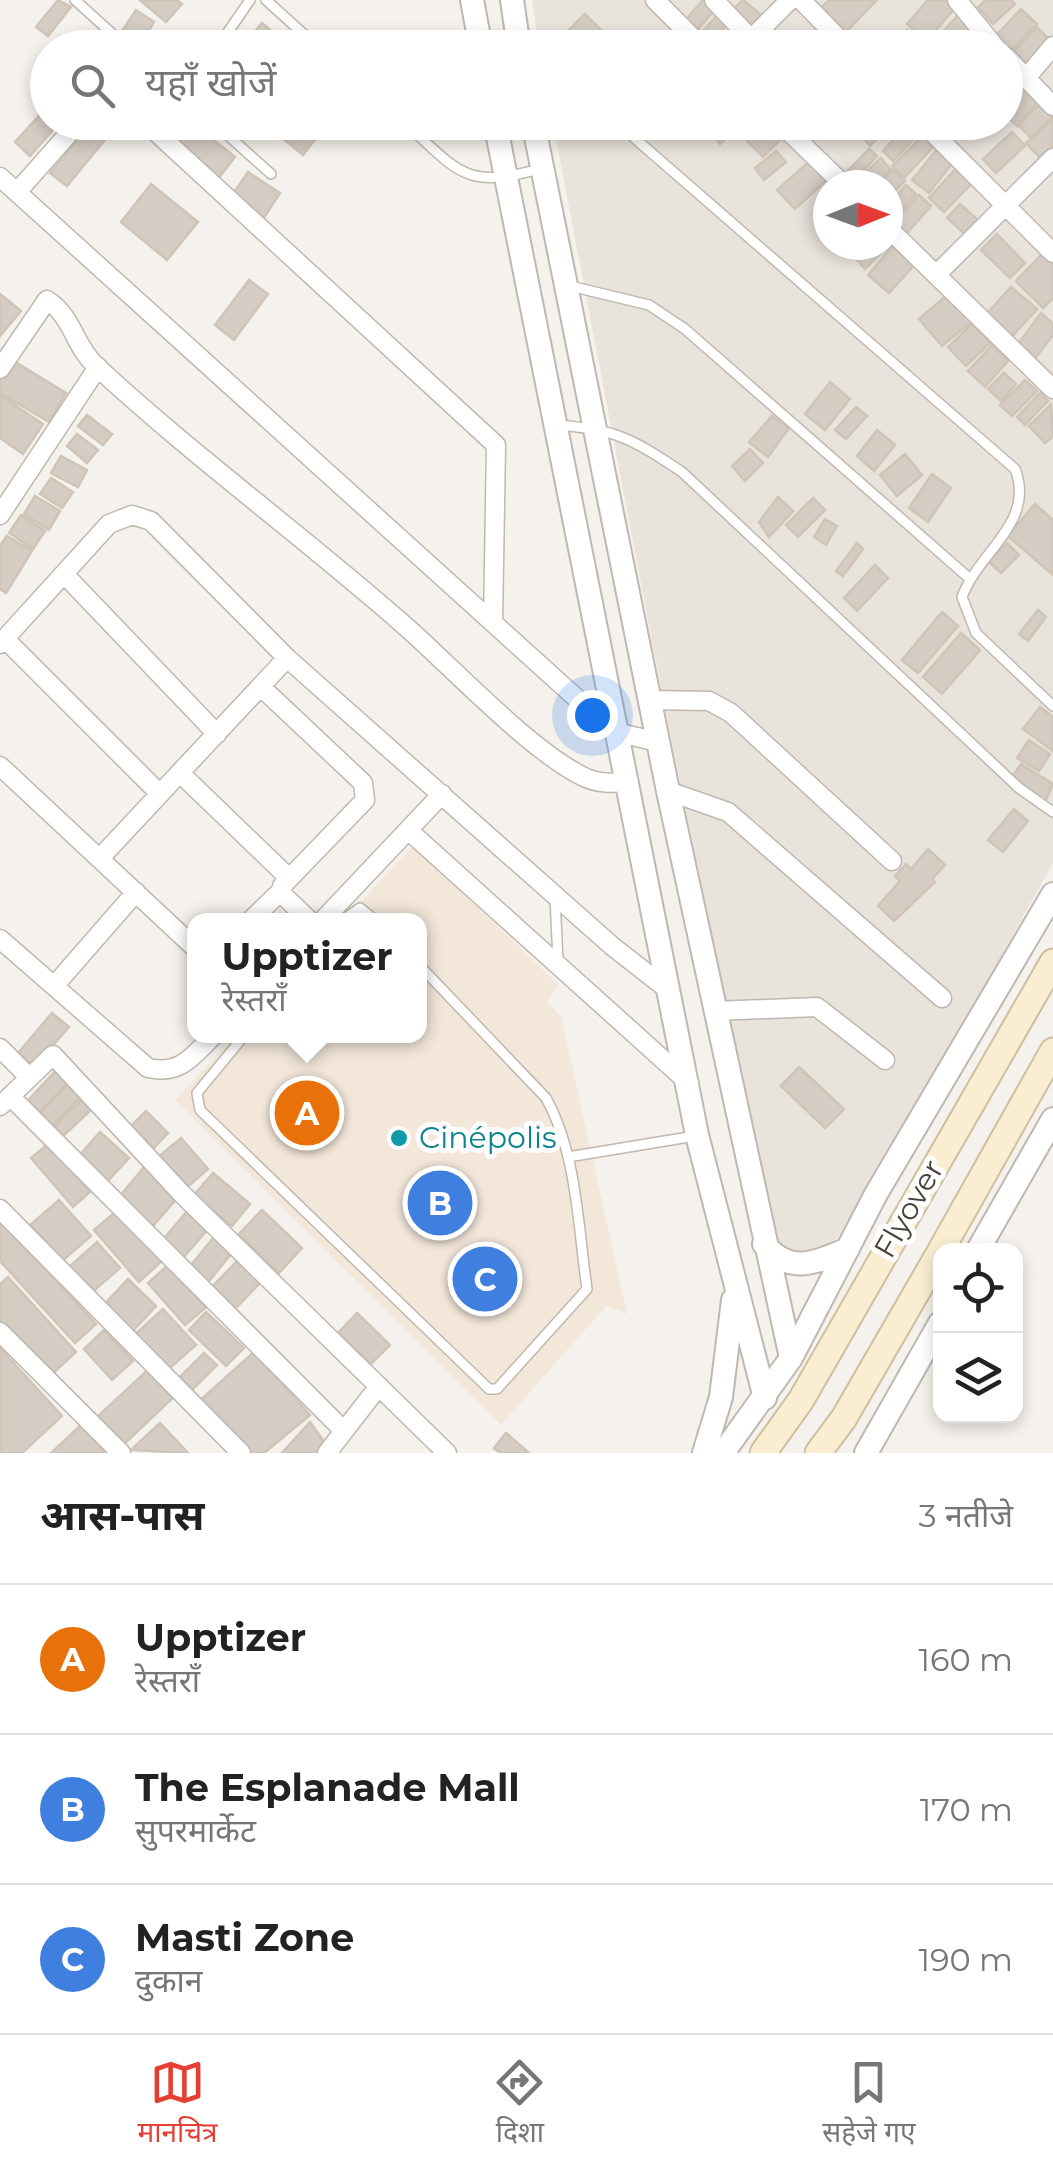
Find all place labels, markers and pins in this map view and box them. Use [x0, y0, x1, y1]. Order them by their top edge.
pin: A [274, 1076, 340, 1150]
place label: Cinépolis [419, 1119, 557, 1156]
marker: Cinépolis [388, 1127, 410, 1149]
pin: B [408, 1166, 472, 1240]
pin: C [452, 1242, 518, 1316]

